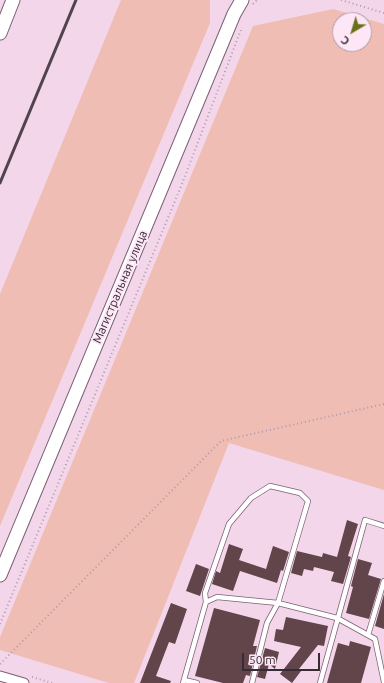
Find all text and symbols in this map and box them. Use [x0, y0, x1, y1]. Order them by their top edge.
north arrow [332, 12, 372, 52]
text: С [339, 34, 352, 48]
street label: Магистральная улица [90, 228, 150, 346]
scale bar [244, 645, 322, 671]
text: 50 m [249, 653, 276, 666]

